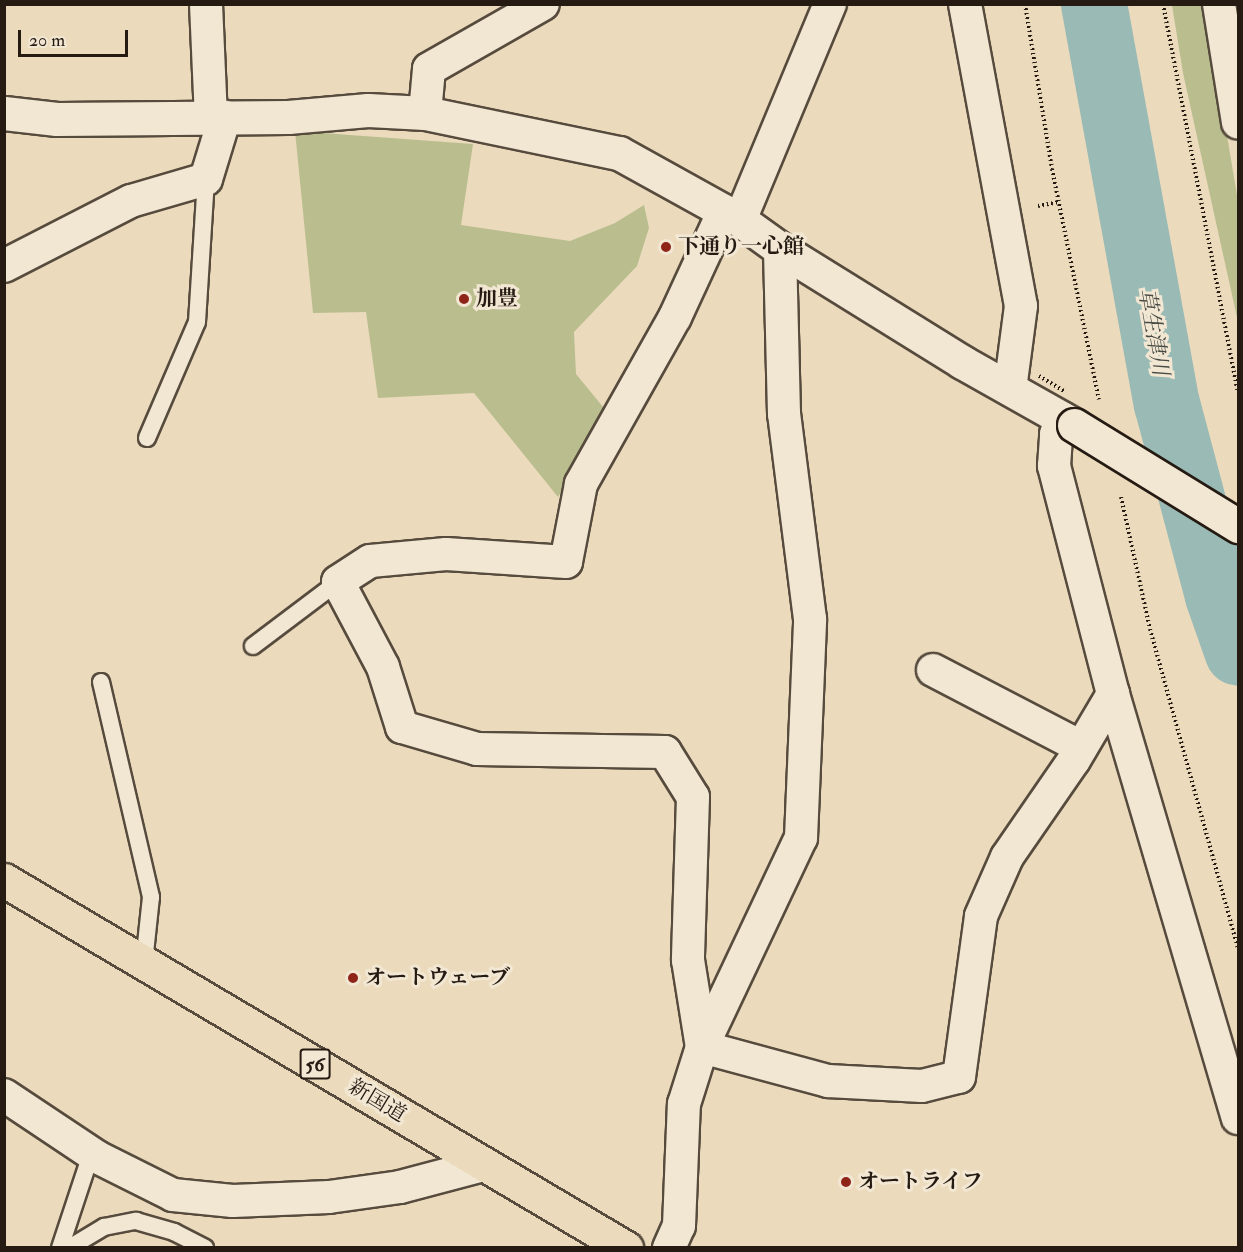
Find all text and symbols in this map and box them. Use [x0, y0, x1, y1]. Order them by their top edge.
scale bar [21, 18, 130, 56]
text: 20 m [29, 29, 65, 52]
place label: 下通り一心館 [678, 234, 804, 260]
marker: 下通り一心館 [659, 240, 673, 254]
place label: 加豊 [476, 286, 518, 312]
water label: 草生津川 [1132, 286, 1174, 378]
marker: 加豊 [457, 292, 471, 306]
place label: オートウェーブ [365, 965, 512, 991]
marker: オートウェーブ [346, 971, 360, 985]
road number: 56 [298, 1047, 332, 1081]
street label: 新国道 [344, 1074, 410, 1128]
place label: オートライフ [858, 1169, 984, 1195]
marker: オートライフ [839, 1175, 853, 1189]

